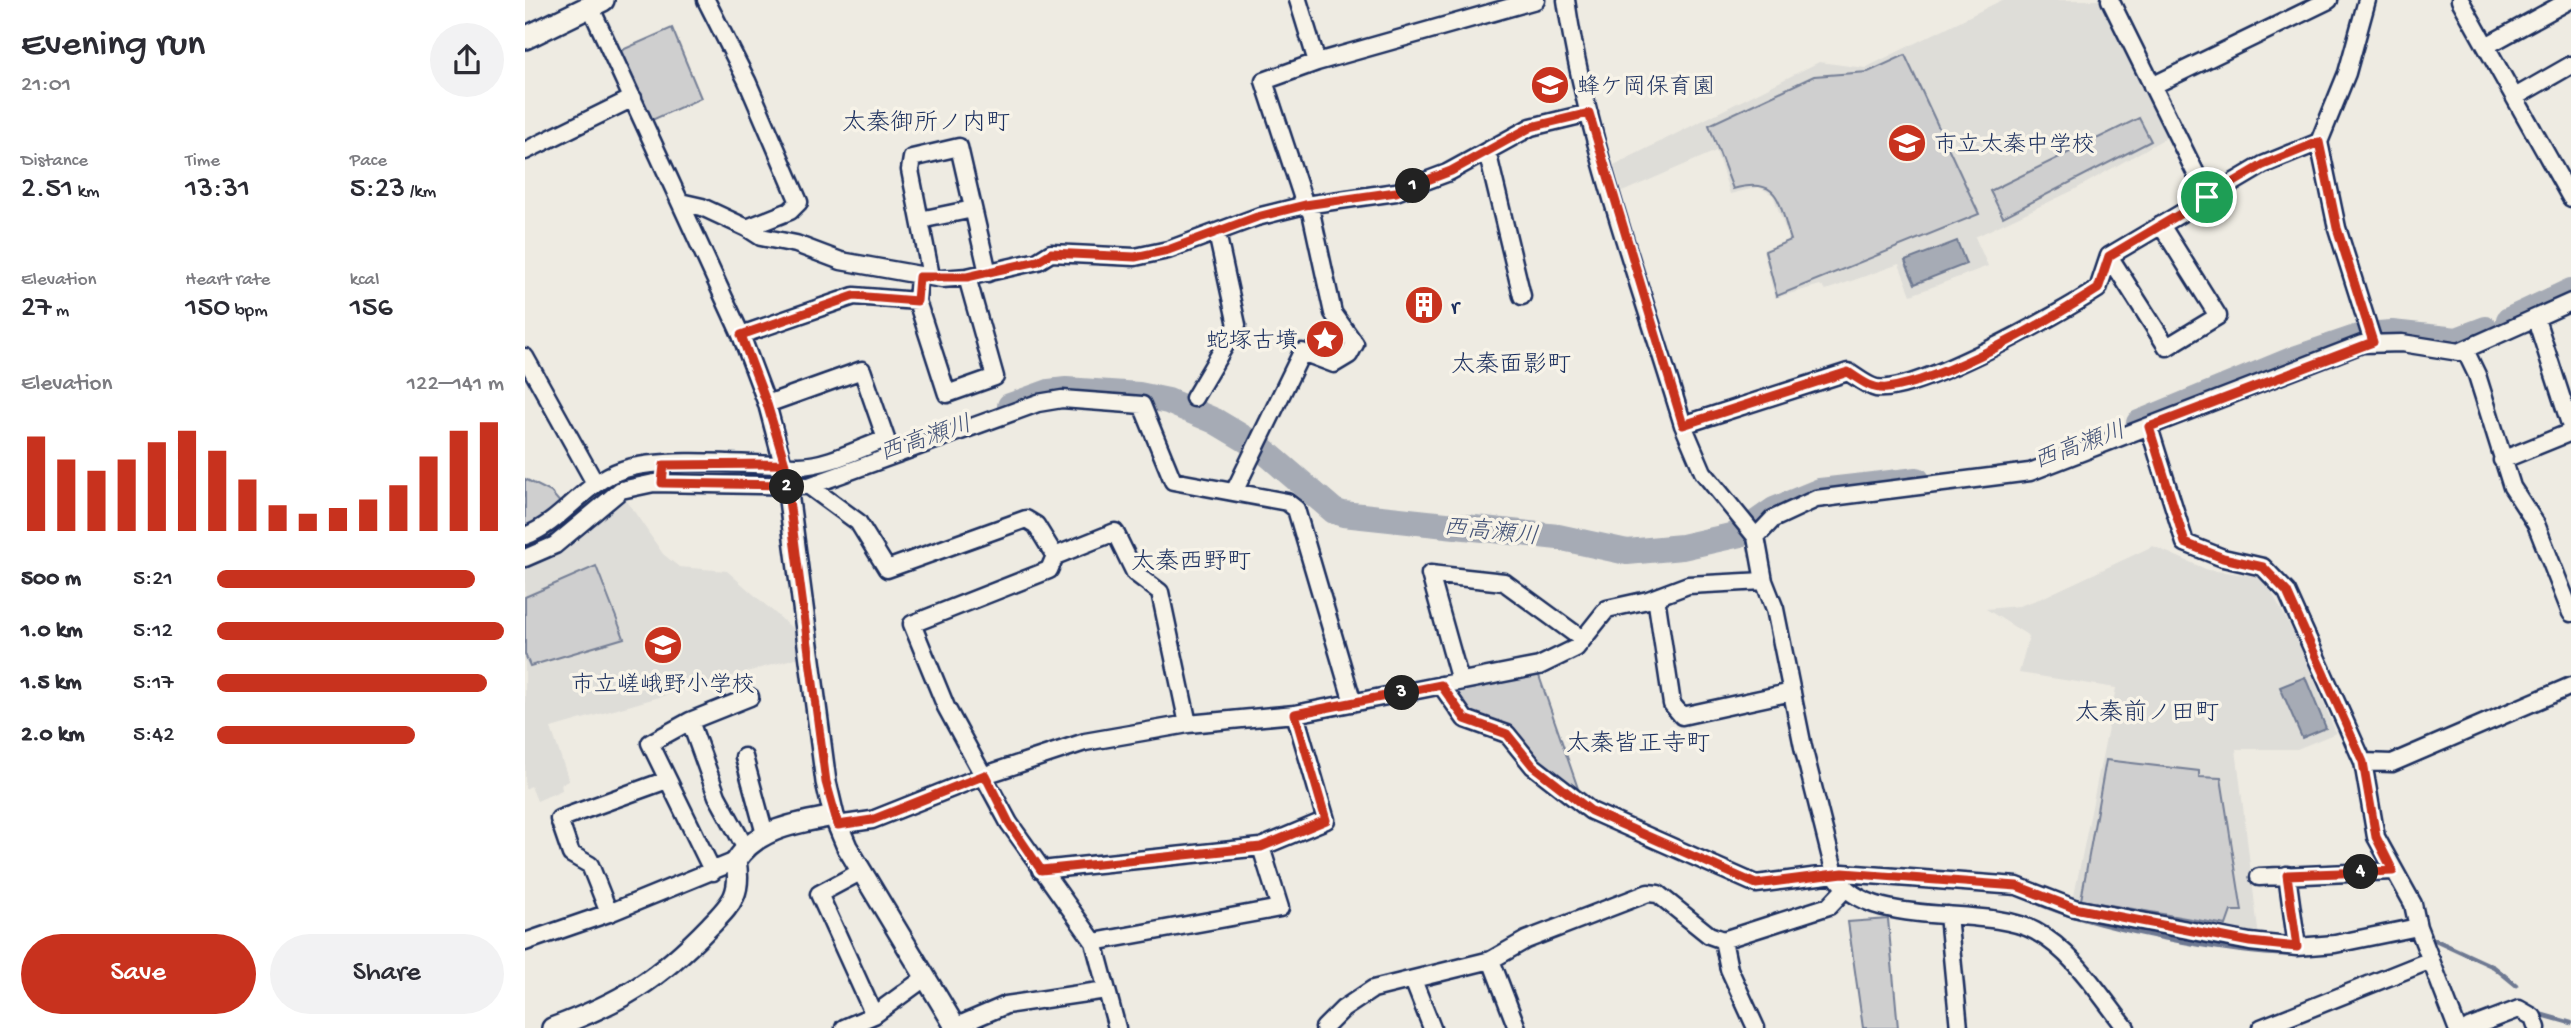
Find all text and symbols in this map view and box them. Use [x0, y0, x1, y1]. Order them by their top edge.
button: share [430, 23, 504, 97]
text: Evening run [21, 24, 205, 68]
school or university icon: 蜂ケ岡保育園 [1529, 64, 1571, 106]
text: 21:01 [21, 72, 71, 99]
place label: 蜂ケ岡保育園 [1577, 74, 1715, 102]
district label: 太秦御所ノ内町 [842, 109, 1010, 139]
school or university icon: 市立太秦中学校 [1886, 122, 1928, 164]
place label: 市立太秦中学校 [1934, 132, 2095, 160]
text: Distance [21, 150, 88, 173]
text: Time [185, 150, 220, 173]
text: Pace [350, 150, 387, 173]
pin [2177, 167, 2237, 227]
pin: 1 [1395, 168, 1431, 204]
text: 2.51 [21, 173, 73, 208]
text: 13:31 [185, 173, 250, 208]
text: 5:23 [350, 173, 405, 208]
text: 1 [1409, 174, 1416, 197]
icon: arrive [2188, 178, 2226, 216]
text: km [73, 181, 100, 204]
text: /km [405, 181, 436, 204]
text: Elevation [21, 269, 97, 292]
text: Heart rate [185, 269, 270, 292]
text: kcal [350, 269, 379, 292]
building icon: r [1403, 284, 1445, 326]
text: 27 [21, 292, 51, 327]
text: 150 [185, 292, 230, 327]
text: 156 [350, 292, 393, 327]
place label: r [1451, 295, 1461, 322]
text: m [51, 300, 69, 323]
text: bpm [230, 300, 268, 323]
place icon: 蛇塚古墳 [1304, 318, 1346, 360]
place label: 蛇塚古墳 [1206, 328, 1298, 356]
district label: 太秦面影町 [1451, 351, 1571, 381]
text: Elevation [21, 371, 112, 398]
text: 122–141 m [407, 371, 504, 398]
water label: 西高瀬川 [876, 410, 976, 470]
water label: 西高瀬川 [2030, 416, 2130, 477]
pin: 2 [769, 470, 805, 504]
text: 2 [782, 475, 791, 498]
water label: 西高瀬川 [1441, 513, 1540, 553]
district label: 太秦西野町 [1131, 548, 1251, 578]
text: 500 m [21, 566, 81, 593]
text: 5:21 [133, 566, 173, 593]
text: 1.0 km [21, 618, 83, 645]
text: 5:12 [133, 618, 173, 645]
school or university icon: 市立嵯峨野小学校 [642, 624, 684, 666]
text: 1.5 km [21, 670, 82, 697]
text: 5:17 [133, 670, 174, 697]
place label: 市立嵯峨野小学校 [571, 672, 755, 700]
pin: 3 [1385, 676, 1419, 710]
text: 3 [1397, 681, 1406, 704]
district label: 太秦前ノ田町 [2075, 699, 2219, 729]
text: 2.0 km [21, 722, 85, 749]
text: 5:42 [133, 722, 174, 749]
district label: 太秦皆正寺町 [1566, 730, 1710, 760]
pin: 4 [2343, 854, 2379, 890]
text: 4 [2356, 860, 2365, 883]
button: Save [21, 934, 256, 1014]
button: Share [270, 934, 504, 1014]

